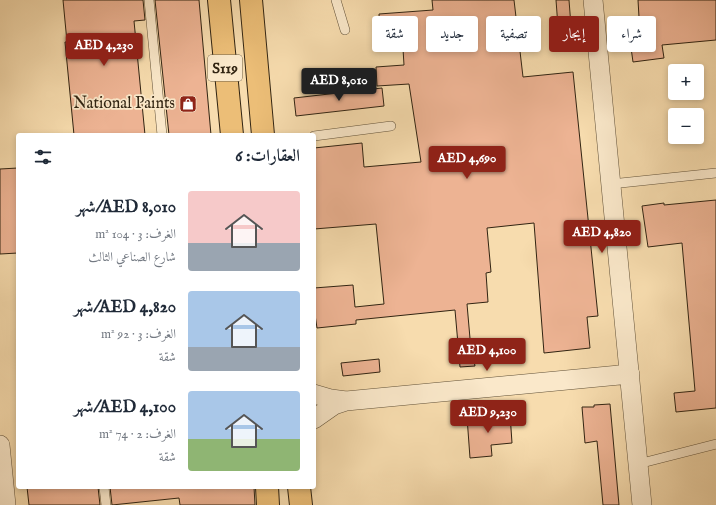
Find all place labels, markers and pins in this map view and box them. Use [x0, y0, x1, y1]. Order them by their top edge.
pin: AED 4,230 [58, 33, 150, 67]
pin: AED 8,010 [293, 68, 385, 102]
place label: National Paints [73, 94, 175, 114]
shop icon: National Paints [178, 94, 198, 114]
pin: AED 4,690 [421, 146, 513, 180]
pin: AED 4,820 [556, 220, 648, 254]
pin: AED 4,100 [441, 338, 533, 372]
pin: AED 9,230 [442, 400, 534, 434]

